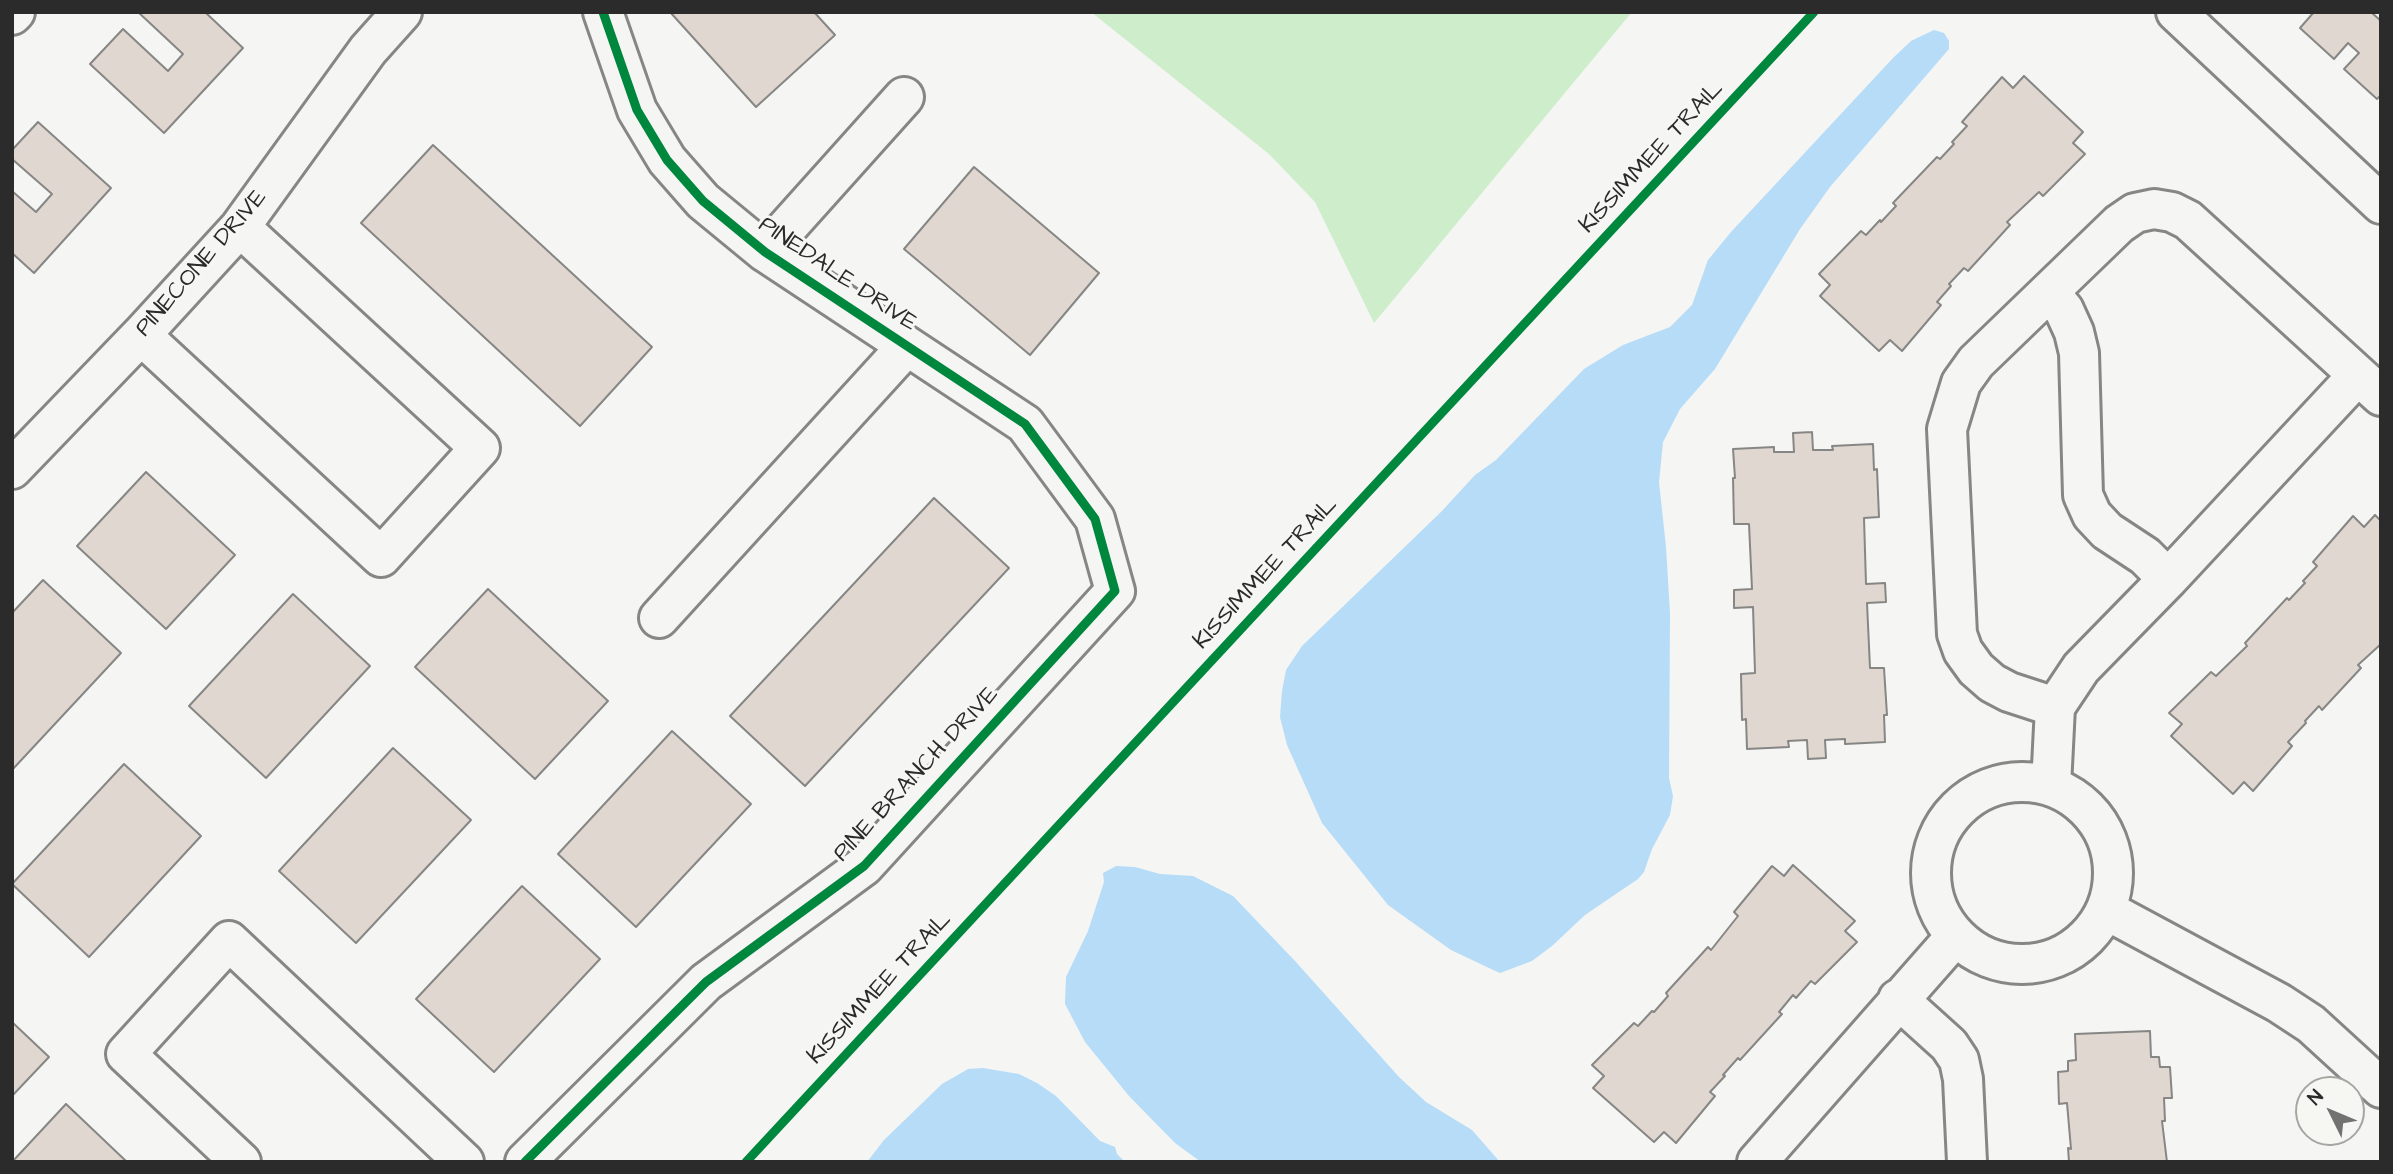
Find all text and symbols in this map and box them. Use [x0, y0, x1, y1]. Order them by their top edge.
street label: KISSIMMEE TRAIL [1574, 76, 1730, 240]
street label: PINECONE DRIVE [130, 184, 274, 344]
street label: PINEDALE DRIVE [752, 211, 922, 339]
street label: KISSIMMEE TRAIL [1188, 492, 1344, 656]
street label: PINE BRANCH DRIVE [828, 681, 1006, 869]
street label: KISSIMMEE TRAIL [802, 907, 958, 1071]
north arrow [2295, 1076, 2365, 1146]
text: N [2302, 1084, 2330, 1111]

